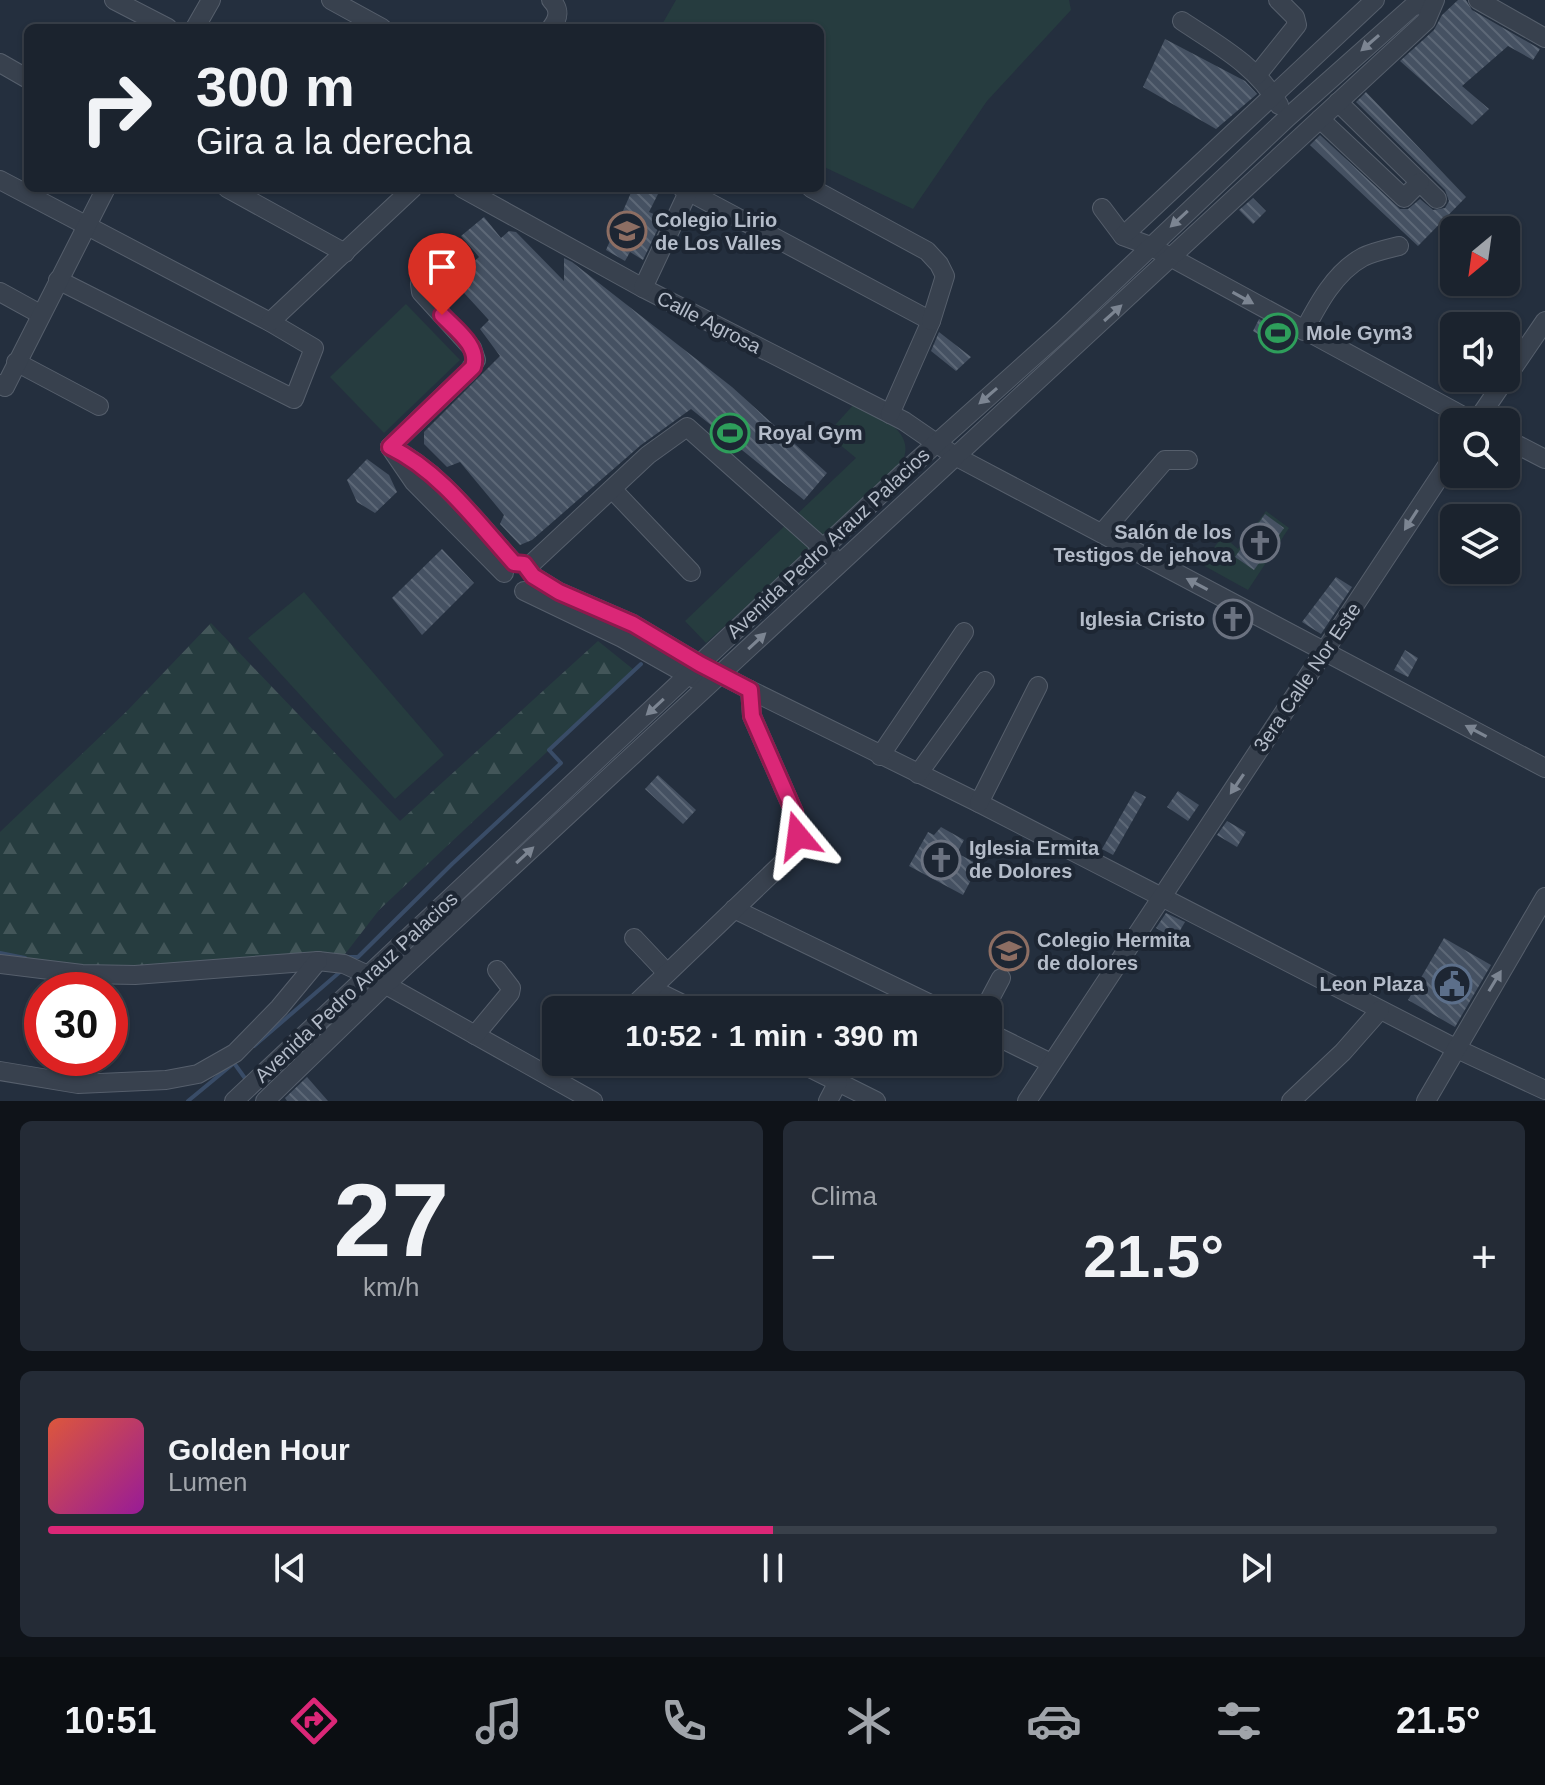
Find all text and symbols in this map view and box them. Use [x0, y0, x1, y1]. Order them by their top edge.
one-way arrow [1360, 34, 1380, 52]
text: 300 m [196, 55, 355, 118]
icon: right [64, 56, 168, 160]
text: Gira a la derecha [196, 121, 472, 162]
place label: Colegio Lirio de Los Valles [655, 209, 782, 254]
school or university icon: Colegio Lirio de Los Valles [606, 210, 648, 252]
one-way arrow [1170, 210, 1189, 228]
north arrow [1440, 216, 1520, 296]
map controls [1440, 216, 1520, 584]
pin [408, 233, 476, 315]
icon: arrive [420, 245, 464, 289]
street label: Calle Agrosa [653, 286, 765, 358]
one-way arrow [1232, 291, 1254, 305]
one-way arrow [1104, 304, 1123, 322]
sports icon: Mole Gym3 [1257, 312, 1299, 354]
button: sound [1440, 312, 1520, 392]
place label: Mole Gym3 [1306, 322, 1413, 344]
one-way arrow [979, 387, 999, 404]
button: search [1440, 408, 1520, 488]
sports icon: Royal Gym [709, 412, 751, 454]
place label: Royal Gym [758, 422, 862, 444]
street label: Avenida Pedro Arauz Palacios [722, 443, 934, 643]
button: layers [1440, 504, 1520, 584]
one-way arrow [1404, 509, 1419, 531]
place label: Salón de los Testigos de jehova [1053, 521, 1233, 566]
church icon: Salón de los Testigos de jehova [1239, 522, 1281, 564]
one-way arrow [1185, 577, 1208, 590]
church icon: Iglesia Cristo [1212, 598, 1254, 640]
street label: 3era Calle Nor Este [1249, 599, 1365, 755]
place label: Iglesia Cristo [1079, 608, 1205, 630]
one-way arrow [748, 632, 767, 650]
one-way arrow [645, 698, 664, 716]
one-way arrow [1465, 725, 1487, 739]
one-way arrow [1229, 773, 1244, 794]
position arrow [756, 794, 840, 878]
place label: Iglesia Ermita de Dolores [969, 837, 1100, 882]
church icon: Iglesia Ermita de Dolores [920, 839, 962, 881]
one-way arrow [516, 847, 535, 865]
street label: Avenida Pedro Arauz Palacios [250, 887, 462, 1087]
place label: Colegio Hermita de dolores [1037, 929, 1191, 974]
school or university icon: Colegio Hermita de dolores [988, 930, 1030, 972]
public building icon: Leon Plaza [1431, 963, 1473, 1005]
one-way arrow [1488, 970, 1502, 992]
speed limit sign: 30 [24, 972, 128, 1076]
place label: Leon Plaza [1320, 973, 1425, 995]
text: 10:52 · 1 min · 390 m [625, 1019, 919, 1052]
text: 27 [333, 1162, 449, 1278]
text: Clima [811, 1181, 877, 1211]
text: 21.5° [1083, 1223, 1224, 1290]
text: − [811, 1232, 836, 1281]
text: + [1471, 1232, 1497, 1281]
text: km/h [363, 1272, 419, 1302]
text: Golden Hour [168, 1433, 350, 1466]
text: Lumen [168, 1467, 248, 1497]
icon: previous [268, 1546, 312, 1590]
icon: pause [751, 1546, 795, 1590]
icon: next [1234, 1546, 1278, 1590]
icon: directions [286, 1693, 342, 1749]
icon: music [471, 1693, 527, 1749]
icon: phone [656, 1693, 712, 1749]
icon: climate [841, 1693, 897, 1749]
icon: car [1026, 1693, 1082, 1749]
icon: filters [1211, 1693, 1267, 1749]
text: 10:51 [65, 1700, 157, 1741]
text: 21.5° [1396, 1700, 1480, 1741]

